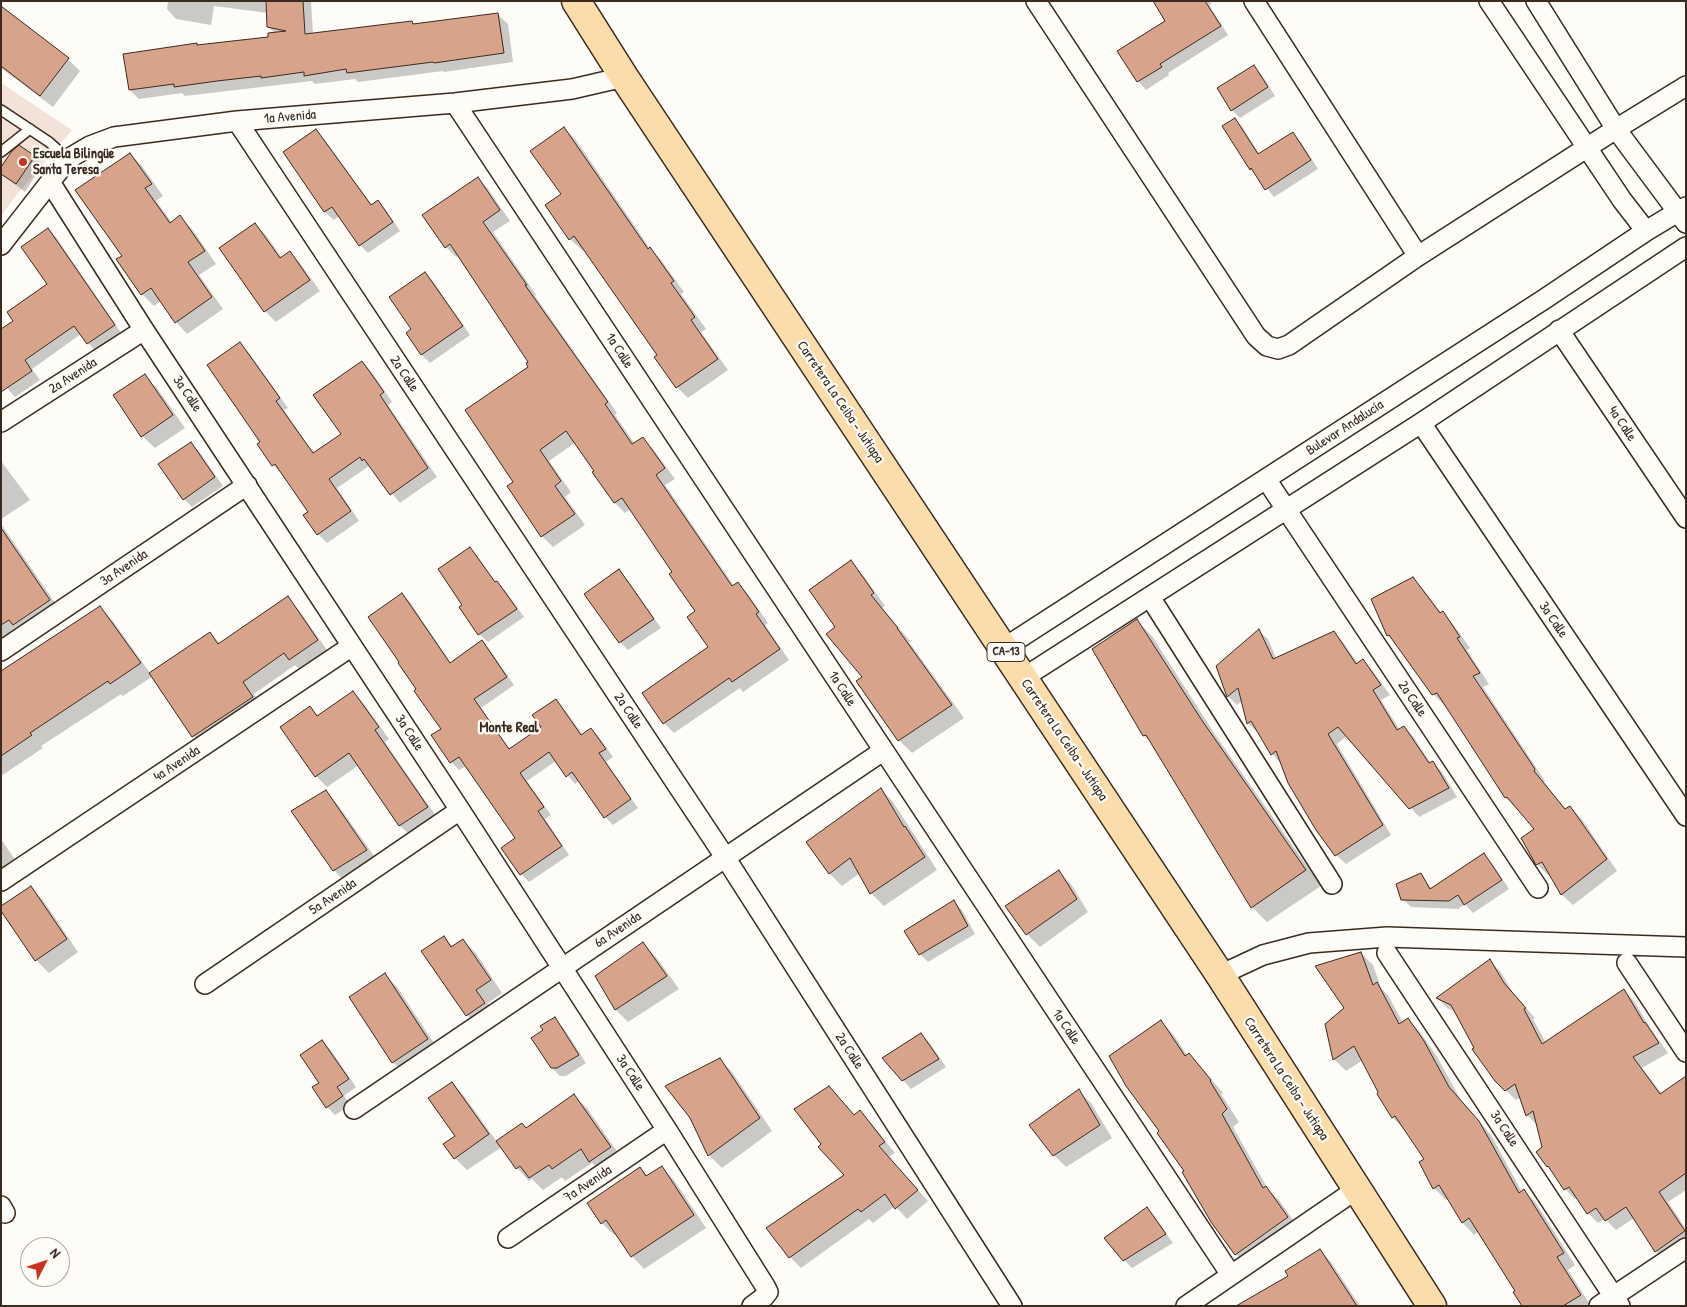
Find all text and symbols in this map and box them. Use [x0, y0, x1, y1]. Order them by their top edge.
street label: 1a Avenida [263, 106, 317, 128]
place label: Escuela Bilingüe Santa Teresa [33, 146, 114, 178]
marker: Escuela Bilingüe Santa Teresa [17, 156, 29, 168]
street label: 1a Calle [601, 330, 637, 372]
street label: Carretera La Ceiba - Jutiapa [793, 338, 887, 466]
street label: 2a Calle [386, 353, 422, 395]
street label: 2a Avenida [46, 354, 100, 398]
street label: 3a Calle [169, 373, 205, 415]
street label: Bulevar Andalucía [1303, 397, 1387, 459]
street label: 4a Calle [1604, 403, 1640, 445]
street label: 3a Avenida [97, 546, 151, 590]
street label: 3a Calle [1535, 599, 1571, 641]
road number: CA-13 [987, 642, 1025, 662]
street label: 1a Calle [824, 668, 860, 710]
street label: Carretera La Ceiba - Jutiapa [1017, 676, 1111, 804]
street label: 2a Calle [1394, 678, 1430, 720]
street label: 2a Calle [610, 690, 646, 732]
street label: 3a Calle [391, 712, 427, 754]
district label: Monte Real [480, 719, 538, 737]
street label: 4a Avenida [151, 742, 203, 786]
street label: 5a Avenida [306, 875, 360, 919]
street label: 6a Avenida [591, 908, 645, 952]
street label: 1a Calle [1048, 1006, 1084, 1048]
street label: Carretera La Ceiba - Jutiapa [1240, 1014, 1332, 1144]
street label: 2a Calle [831, 1030, 867, 1072]
street label: 3a Calle [612, 1052, 648, 1094]
street label: 3a Calle [1486, 1108, 1522, 1150]
street label: 7a Avenida [561, 1162, 615, 1206]
north arrow [20, 1237, 70, 1287]
text: N [46, 1243, 66, 1262]

